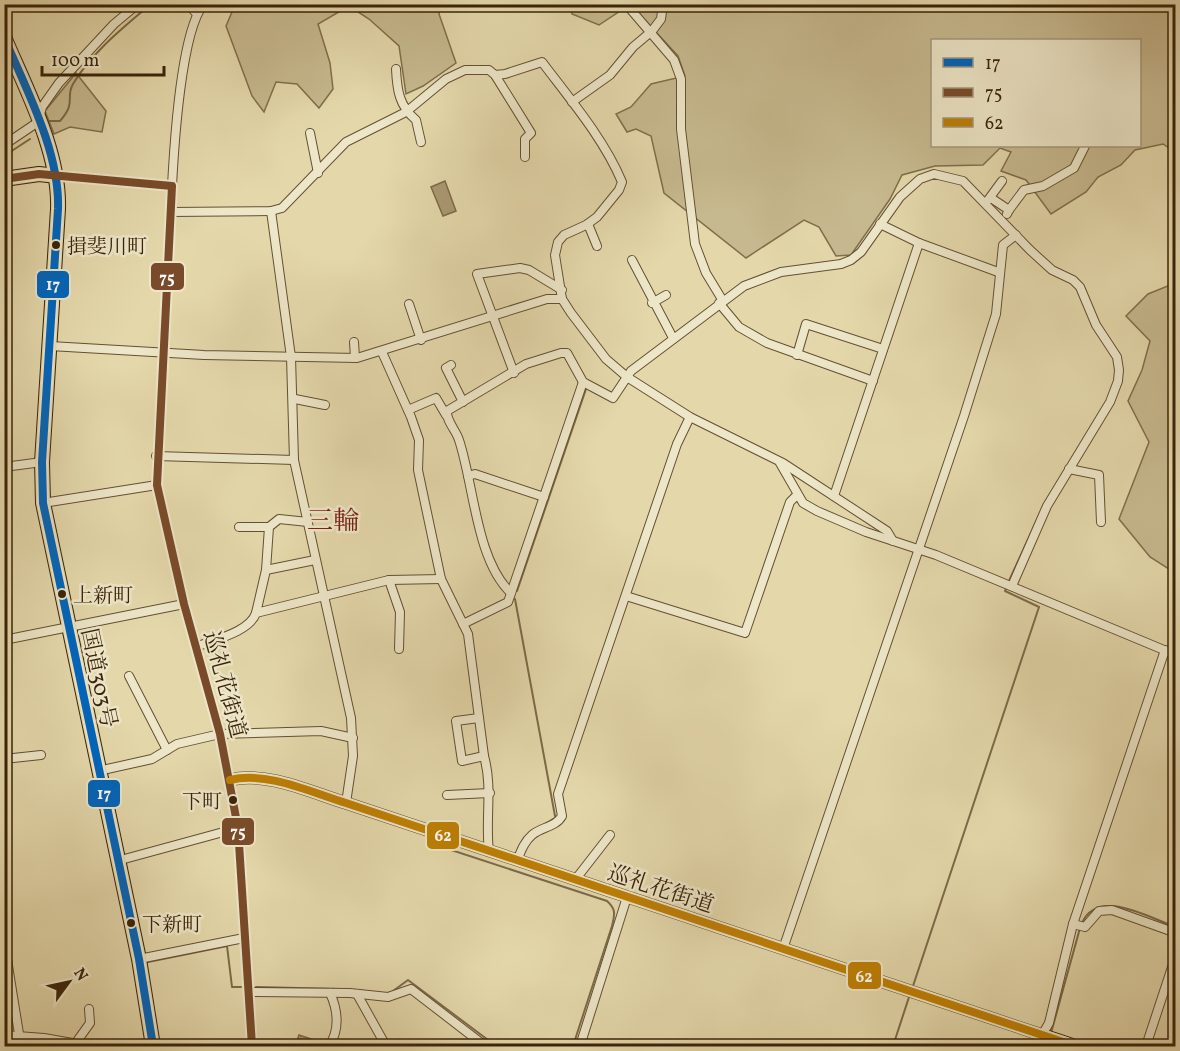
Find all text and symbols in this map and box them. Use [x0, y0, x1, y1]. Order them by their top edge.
scale bar [42, 39, 164, 77]
legend [931, 39, 1141, 147]
text: 100 m [51, 49, 100, 74]
text: 17 [985, 52, 1001, 77]
text: 75 [985, 82, 1002, 107]
text: 62 [985, 112, 1004, 137]
place label: 揖斐川町 [67, 234, 147, 262]
marker: 揖斐川町 [50, 239, 62, 251]
line badge: 75 [150, 262, 185, 291]
text: 75 [159, 268, 175, 290]
line badge: 17 [36, 270, 70, 299]
text: 17 [46, 275, 60, 297]
district label: 三輪 [307, 504, 359, 540]
place label: 上新町 [73, 583, 133, 611]
marker: 上新町 [56, 588, 68, 600]
street label: 国道303号 [72, 626, 123, 731]
street label: 巡礼花街道 [194, 628, 253, 742]
line badge: 17 [87, 779, 121, 808]
text: 17 [97, 784, 111, 806]
place label: 下町 [182, 789, 222, 817]
marker: 下町 [227, 794, 239, 806]
line badge: 75 [221, 817, 255, 846]
line badge: 62 [426, 821, 460, 850]
text: 75 [230, 822, 246, 844]
text: 62 [434, 826, 452, 848]
street label: 巡礼花街道 [603, 859, 717, 922]
place label: 下新町 [142, 912, 202, 940]
marker: 下新町 [125, 917, 137, 929]
north arrow [39, 952, 99, 1012]
line badge: 62 [847, 961, 882, 990]
text: N [68, 964, 92, 986]
text: 62 [855, 967, 873, 989]

